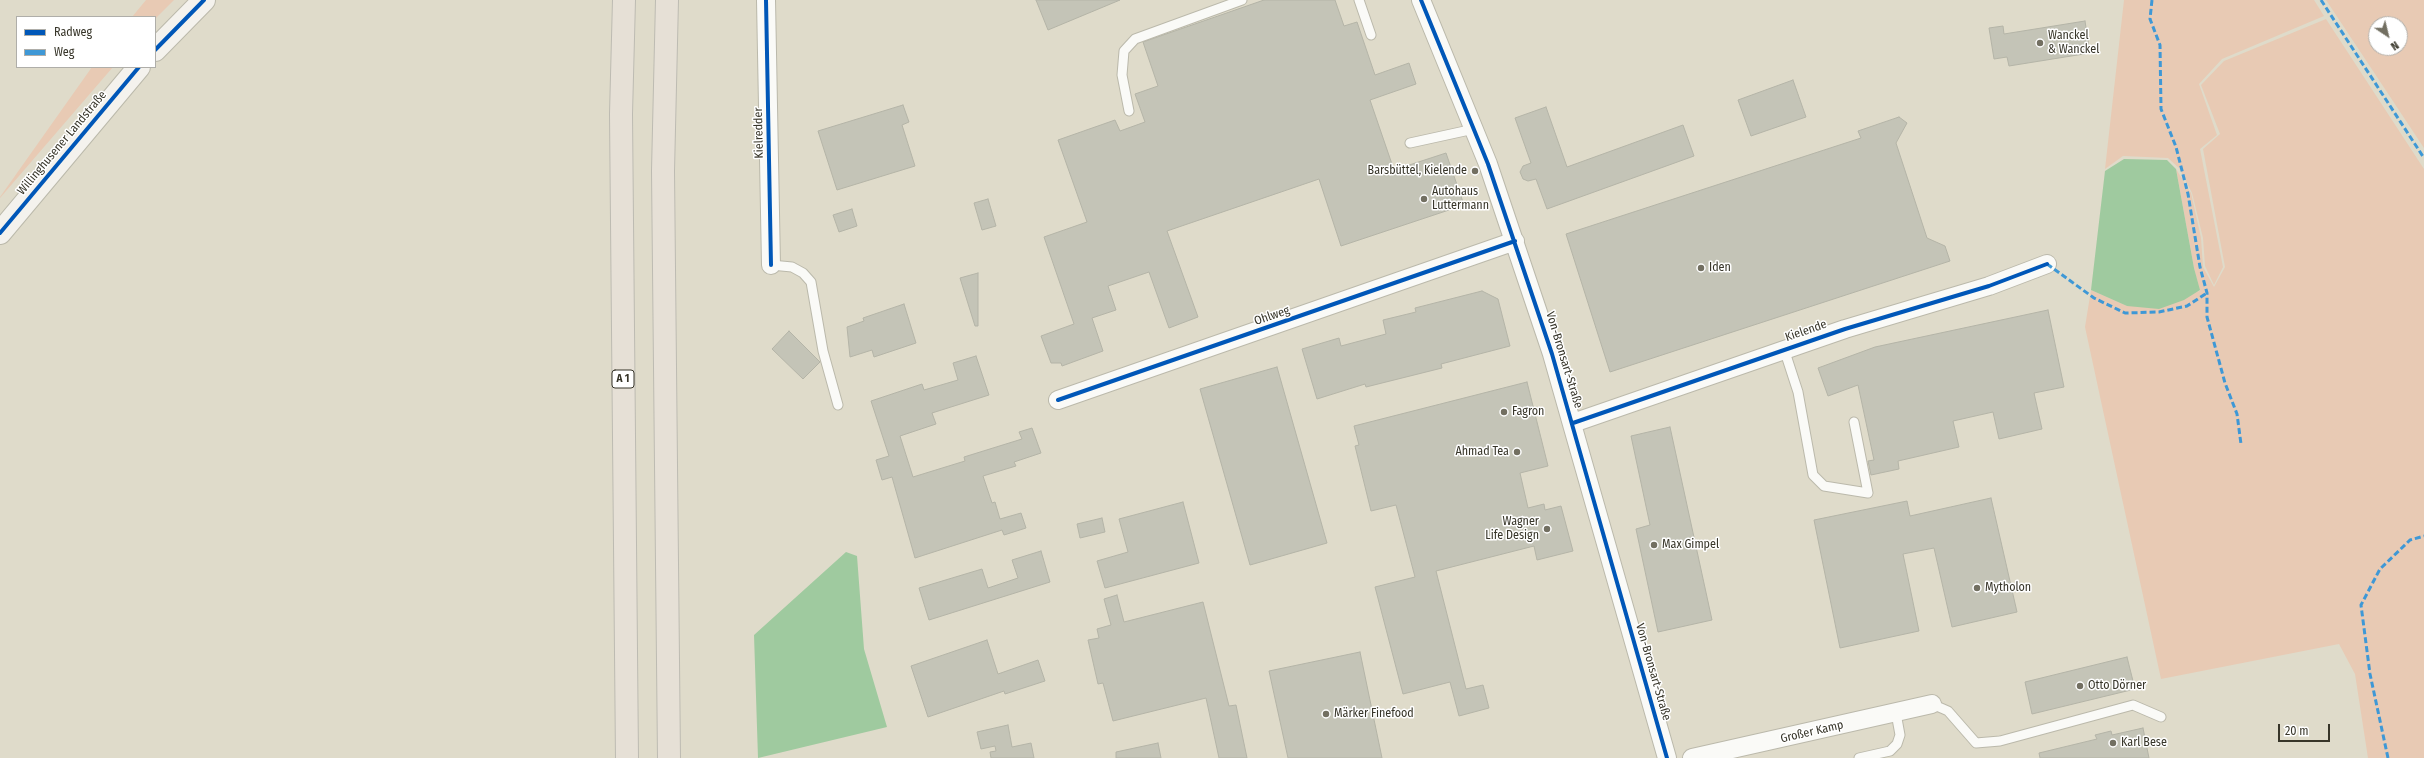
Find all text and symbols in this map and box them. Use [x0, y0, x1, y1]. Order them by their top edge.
legend [16, 16, 156, 68]
north arrow [2368, 16, 2408, 56]
text: Radweg [54, 25, 92, 39]
place label: Wanckel & Wanckel [2048, 29, 2099, 57]
marker: Wanckel & Wanckel [2035, 38, 2045, 48]
text: N [2388, 38, 2401, 53]
text: Weg [54, 45, 74, 59]
street label: Willinghusener Landstraße [14, 88, 110, 198]
street label: Kielredder [751, 107, 767, 159]
place label: Barsbüttel, Kielende [1368, 164, 1467, 178]
marker: Barsbüttel, Kielende [1470, 166, 1480, 176]
place label: Autohaus Luttermann [1432, 185, 1489, 213]
marker: Autohaus Luttermann [1419, 194, 1429, 204]
place label: Iden [1709, 261, 1731, 275]
marker: Iden [1696, 263, 1706, 273]
street label: Ohlweg [1252, 303, 1292, 329]
street label: Von-Bronsart-Straße [1542, 310, 1586, 410]
street label: Kielende [1783, 317, 1829, 345]
road number: A 1 [612, 370, 634, 388]
place label: Fagron [1512, 405, 1544, 419]
marker: Fagron [1499, 407, 1509, 417]
place label: Ahmad Tea [1455, 445, 1509, 459]
marker: Ahmad Tea [1512, 447, 1522, 457]
place label: Wagner Life Design [1485, 515, 1539, 543]
marker: Wagner Life Design [1542, 524, 1552, 534]
place label: Max Gimpel [1662, 538, 1719, 552]
marker: Max Gimpel [1649, 540, 1659, 550]
place label: Mytholon [1985, 581, 2031, 595]
marker: Mytholon [1972, 583, 1982, 593]
street label: Von-Bronsart-Straße [1632, 622, 1674, 722]
place label: Otto Dörner [2088, 679, 2146, 693]
marker: Otto Dörner [2075, 681, 2085, 691]
place label: Märker Finefood [1334, 707, 1414, 721]
marker: Märker Finefood [1321, 709, 1331, 719]
scale bar [2280, 716, 2332, 742]
street label: Großer Kamp [1779, 718, 1845, 746]
text: 20 m [2285, 724, 2309, 738]
place label: Karl Bese [2121, 736, 2167, 750]
marker: Karl Bese [2108, 738, 2118, 748]

